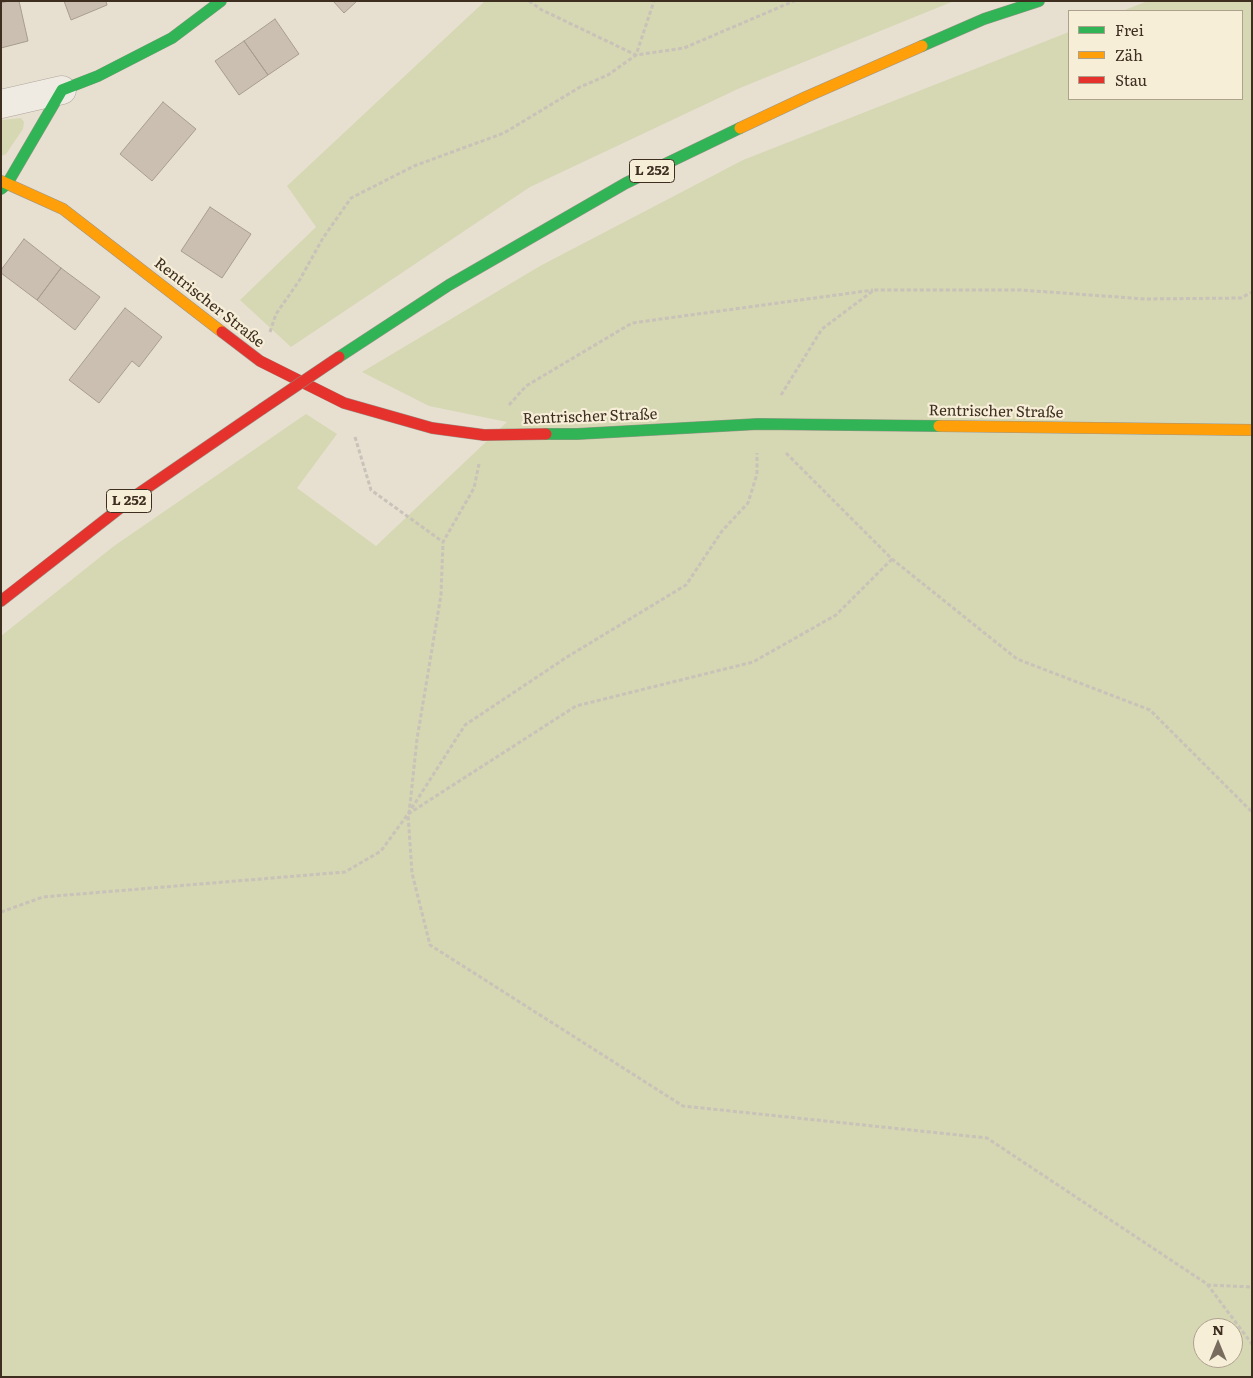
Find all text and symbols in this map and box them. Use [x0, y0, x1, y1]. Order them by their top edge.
legend [1068, 10, 1243, 100]
text: Frei [1115, 18, 1144, 41]
text: Zäh [1115, 43, 1143, 66]
text: Stau [1115, 68, 1147, 91]
road number: L 252 [630, 160, 674, 182]
street label: Rentrischer Straße [150, 254, 268, 352]
street label: Rentrischer Straße [928, 402, 1064, 422]
street label: Rentrischer Straße [522, 406, 658, 428]
road number: L 252 [106, 490, 152, 512]
north arrow [1193, 1318, 1243, 1368]
text: N [1212, 1319, 1224, 1339]

